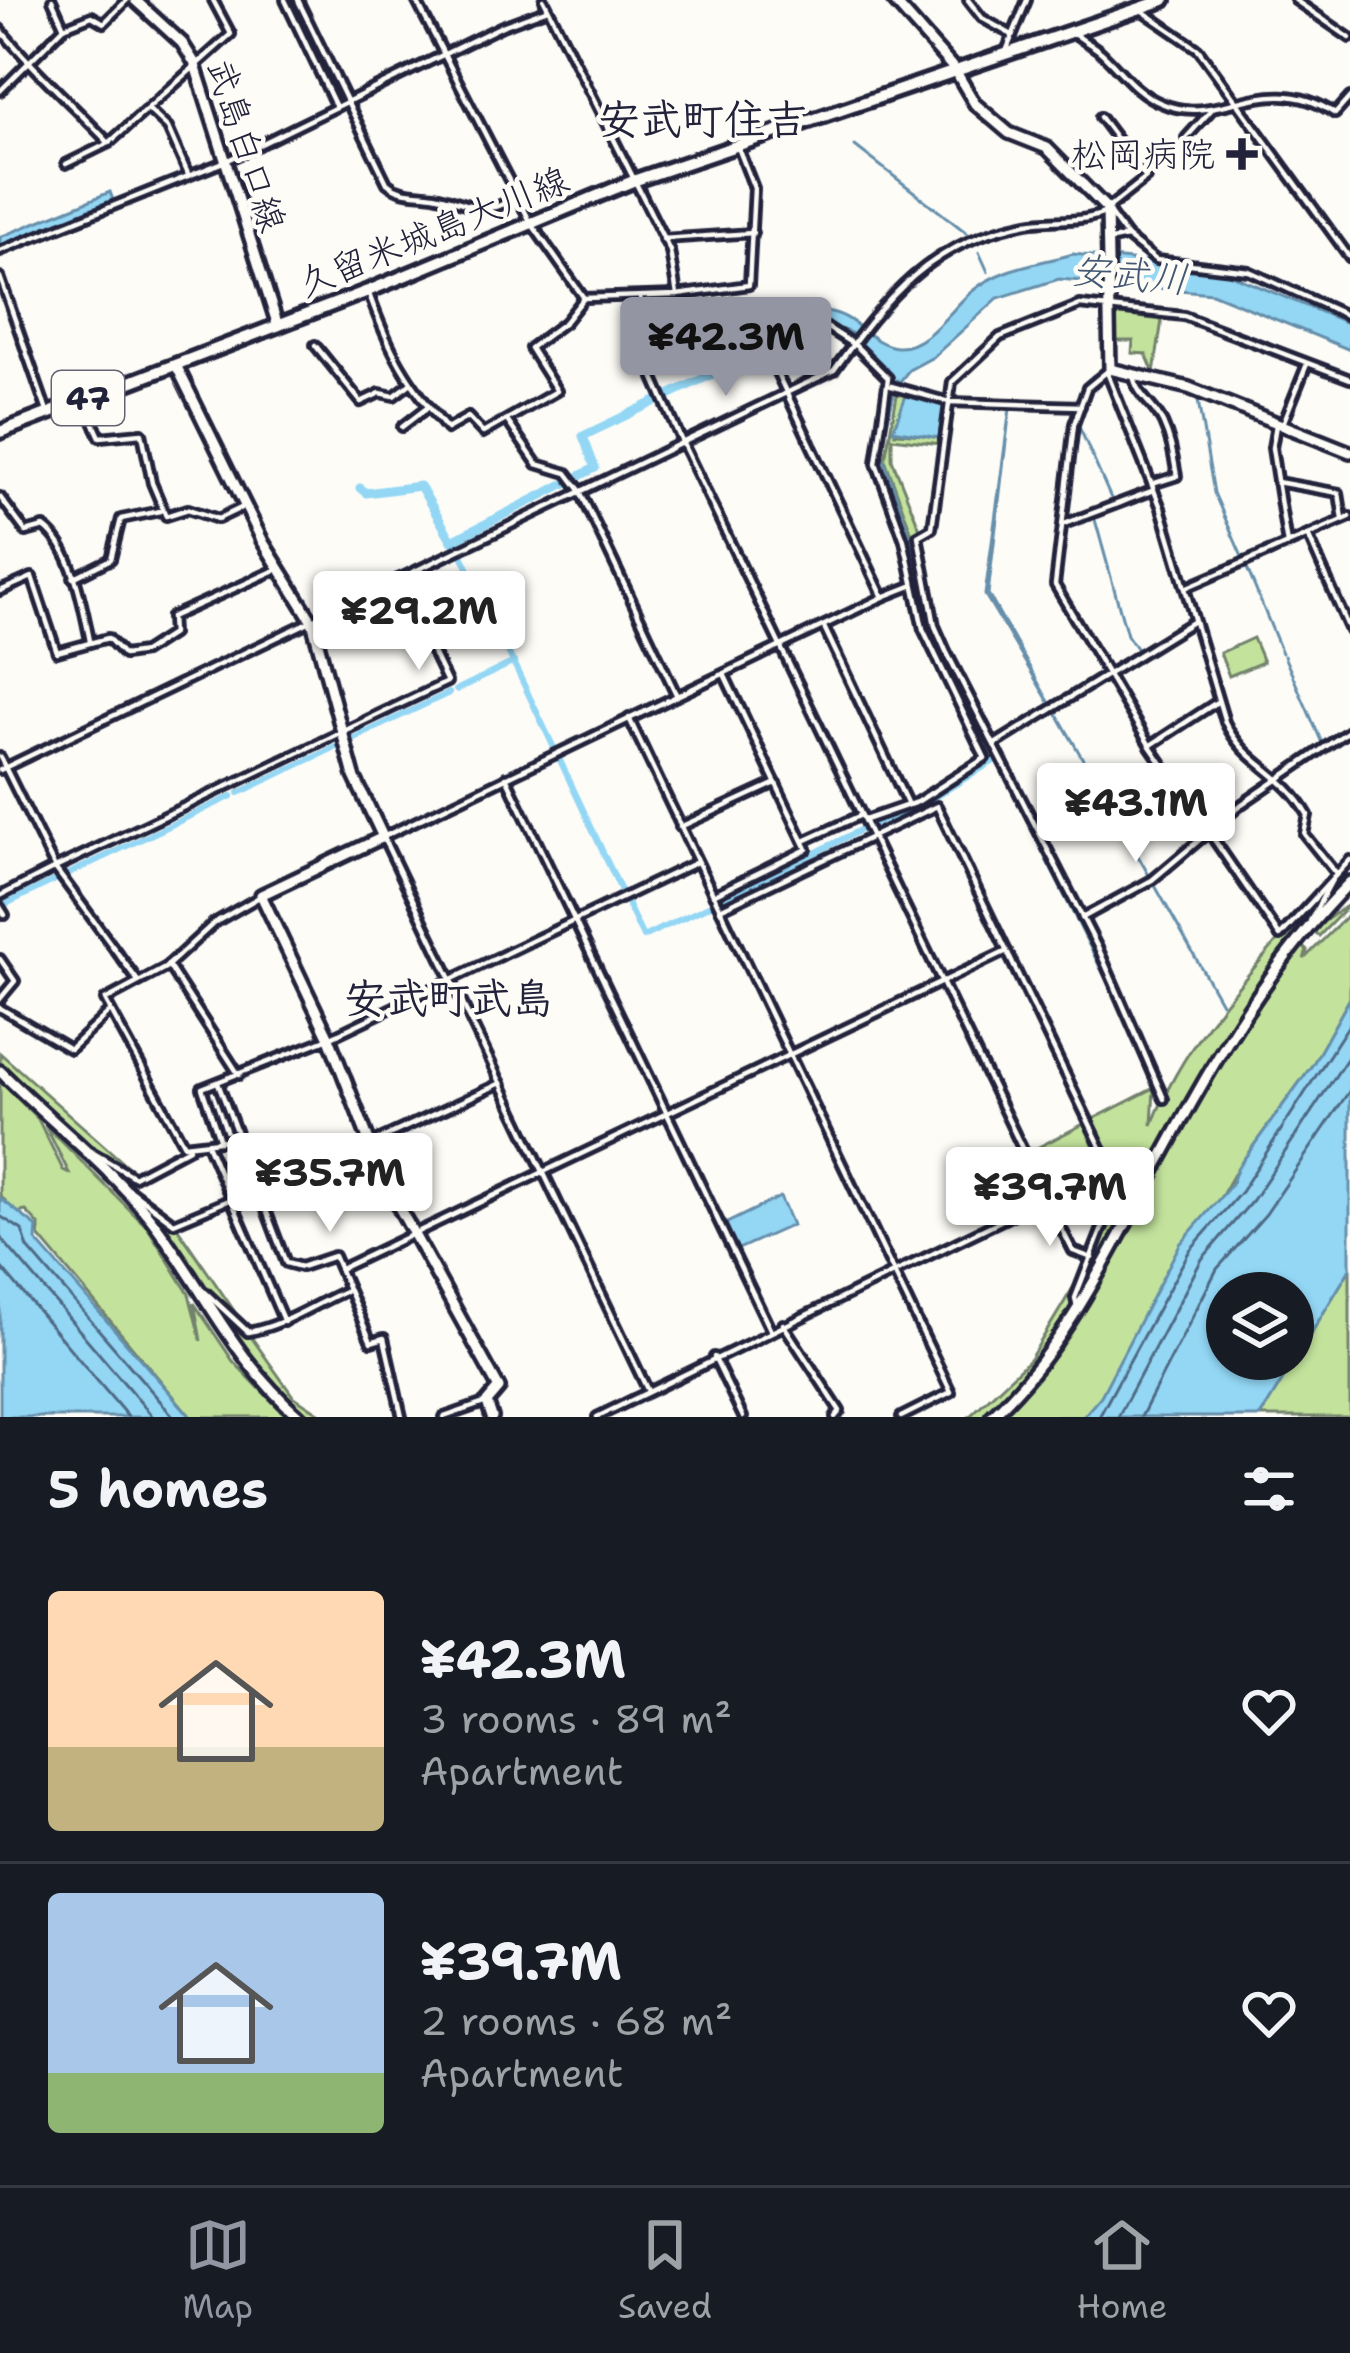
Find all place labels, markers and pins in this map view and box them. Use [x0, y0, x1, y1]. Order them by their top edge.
place label: 松岡病院 [1071, 130, 1215, 179]
marker: 松岡病院 [1226, 138, 1258, 170]
pin: ¥42.3M [628, 297, 824, 399]
pin: ¥29.2M [321, 571, 517, 673]
pin: ¥43.1M [1038, 763, 1234, 865]
pin: ¥35.7M [232, 1133, 428, 1235]
pin: ¥39.7M [952, 1147, 1148, 1249]

